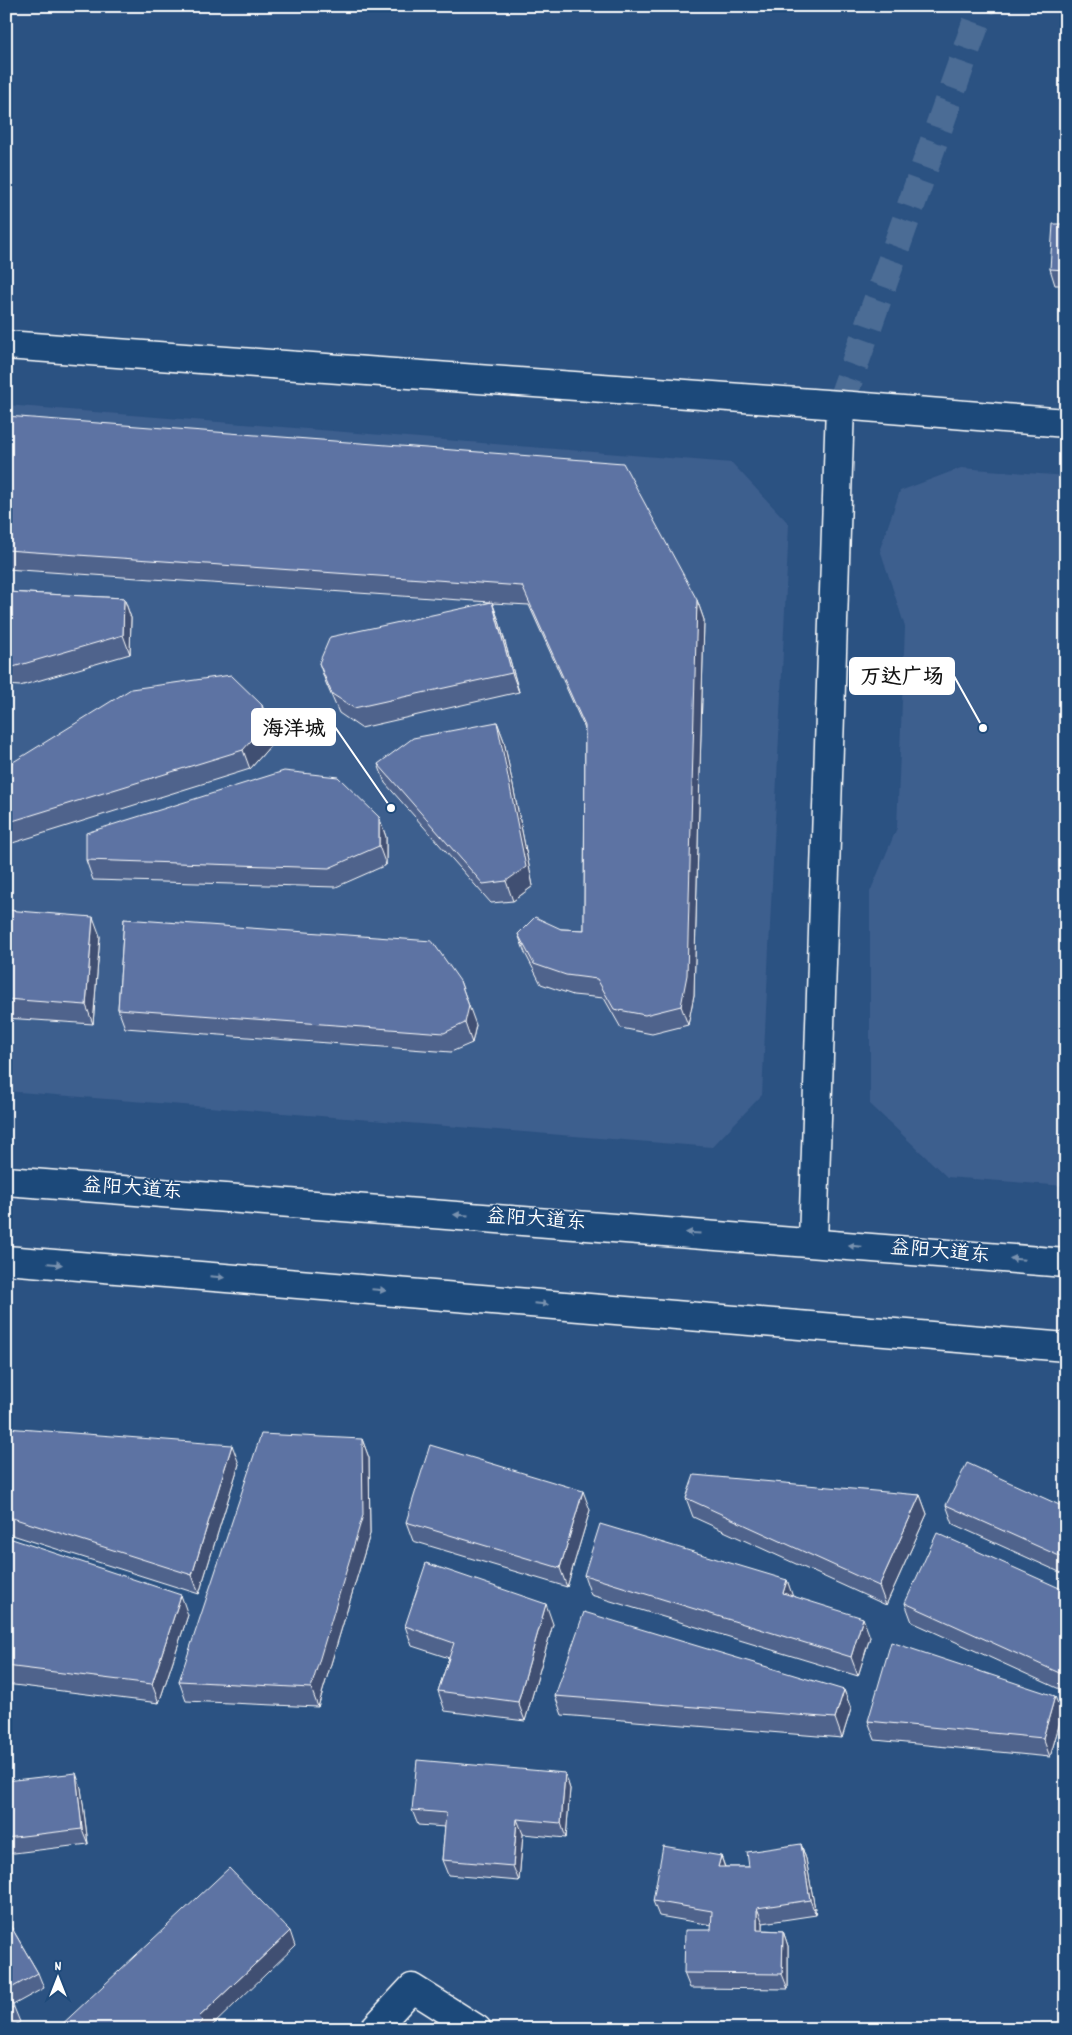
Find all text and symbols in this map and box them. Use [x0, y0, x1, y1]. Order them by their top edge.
callout: 万达广场 [850, 658, 954, 694]
text: 万达广场 [860, 664, 944, 694]
callout: 海洋城 [252, 709, 335, 745]
text: 海洋城 [263, 716, 326, 746]
street label: 益阳大道东 [81, 1173, 183, 1207]
street label: 益阳大道东 [485, 1204, 587, 1238]
one-way arrow [453, 1211, 469, 1219]
one-way arrow [685, 1229, 701, 1237]
street label: 益阳大道东 [889, 1235, 991, 1271]
one-way arrow [847, 1242, 863, 1250]
one-way arrow [1009, 1255, 1025, 1263]
one-way arrow [47, 1260, 63, 1268]
one-way arrow [209, 1273, 225, 1281]
one-way arrow [371, 1287, 387, 1295]
one-way arrow [533, 1300, 549, 1308]
north arrow [32, 1952, 82, 2002]
text: N [55, 1957, 62, 1977]

